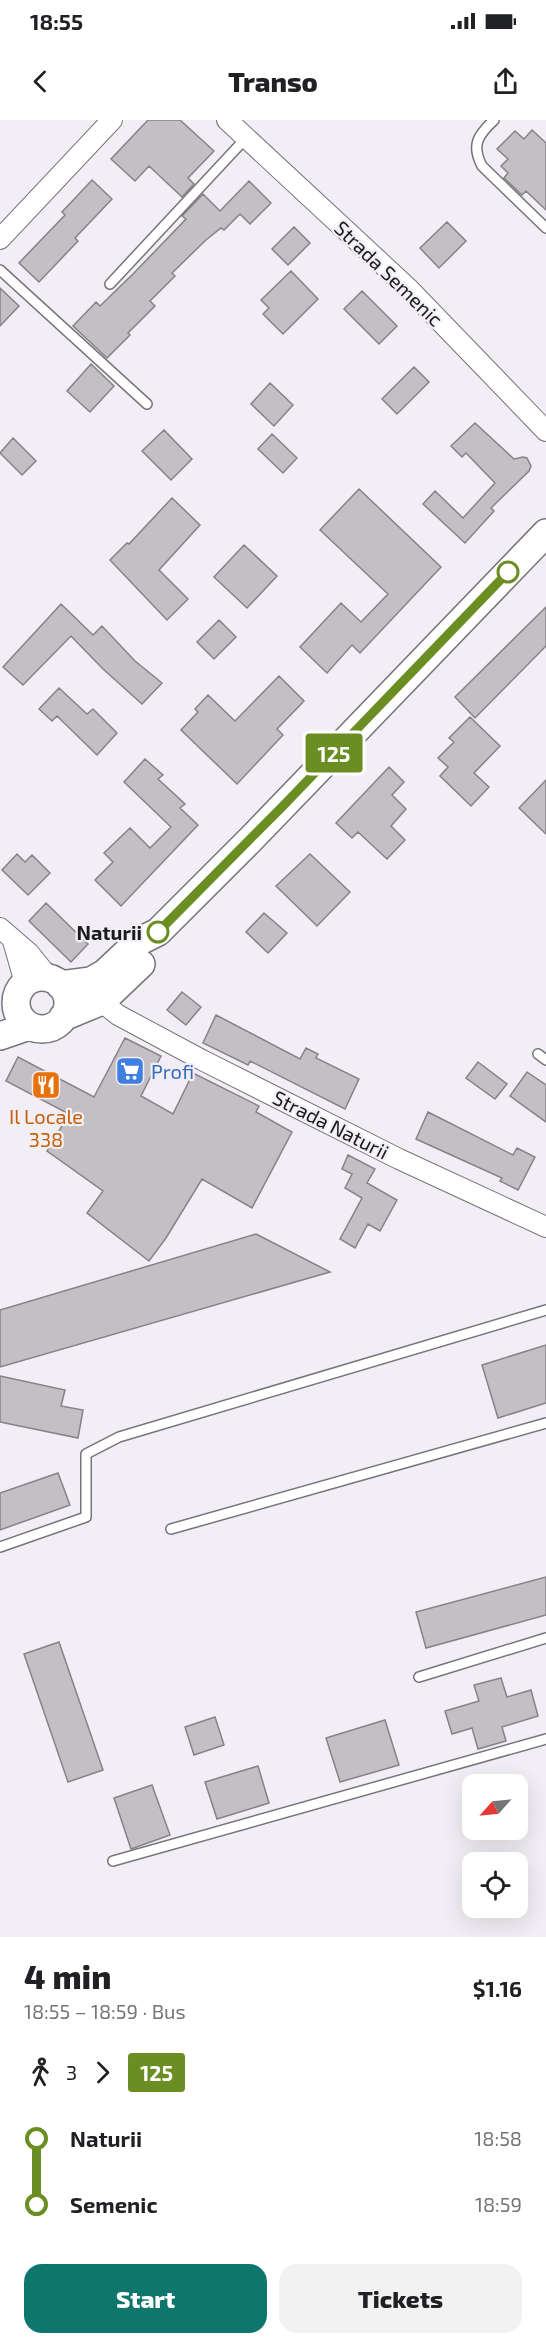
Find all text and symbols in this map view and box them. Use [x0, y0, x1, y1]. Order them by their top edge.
text: 18:55 [30, 8, 83, 34]
icon: back [24, 65, 57, 98]
text: Transo [228, 65, 318, 97]
icon: share [489, 65, 522, 98]
street label: Strada Semenic [330, 215, 448, 331]
unlabelled marker [497, 561, 519, 583]
line badge: 125 [300, 734, 368, 772]
text: 125 [318, 741, 350, 766]
place label: Naturii [77, 920, 142, 944]
marker: Naturii [147, 921, 169, 943]
supermarket icon: Profi [114, 1055, 146, 1087]
place label: Profi [151, 1059, 194, 1083]
restaurant icon: Il Locale 338 [30, 1069, 62, 1101]
street label: Strada Naturii [269, 1085, 393, 1163]
place label: Il Locale 338 [9, 1104, 83, 1151]
north arrow [462, 1774, 528, 1840]
map controls [462, 1774, 528, 1918]
button: locate [462, 1852, 528, 1918]
text: 4 min [24, 1956, 111, 1996]
text: $1.16 [473, 1975, 522, 2001]
text: 18:55 – 18:59 · Bus [24, 1999, 186, 2023]
icon: walk [24, 2056, 57, 2089]
icon: forward [86, 2056, 119, 2089]
text: 3 [66, 2060, 77, 2084]
text: 125 [140, 2060, 173, 2085]
text: Naturii [70, 2125, 142, 2151]
text: 18:58 [474, 2126, 522, 2150]
text: Semenic [70, 2191, 158, 2217]
text: 18:59 [475, 2192, 522, 2216]
button: Start [24, 2264, 267, 2333]
button: Tickets [279, 2264, 522, 2333]

